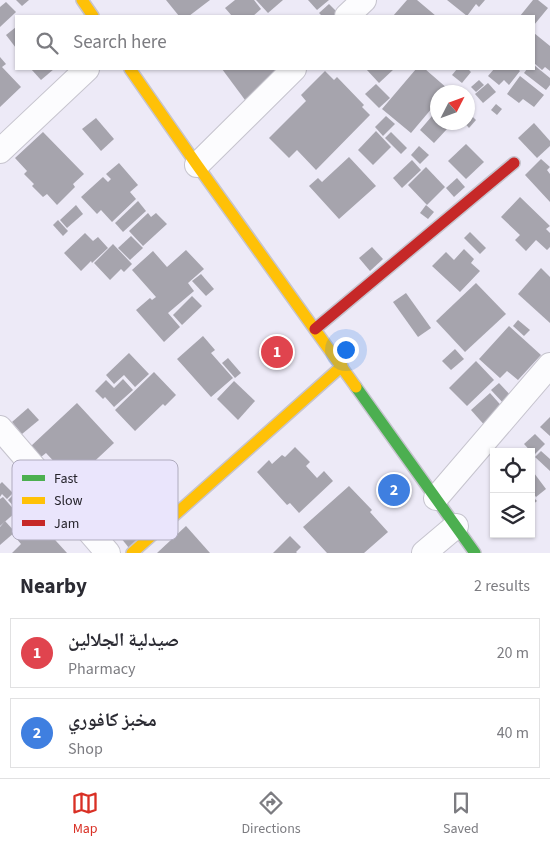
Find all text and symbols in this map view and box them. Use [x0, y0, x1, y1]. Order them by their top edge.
search box [15, 15, 535, 70]
icon: search [33, 29, 61, 57]
text: Search here [73, 29, 167, 56]
north arrow [430, 85, 475, 130]
pin: 1 [261, 333, 293, 371]
your location [333, 337, 359, 363]
map controls [490, 448, 535, 538]
button: locate [490, 448, 535, 493]
legend [12, 460, 178, 540]
text: Fast [54, 469, 78, 489]
pin: 2 [378, 471, 410, 509]
text: Slow [54, 491, 83, 511]
button: layers [490, 493, 535, 538]
text: Jam [54, 514, 79, 534]
text: Nearby [20, 571, 87, 601]
text: 2 results [474, 575, 530, 597]
text: صيدلية الجلالين [68, 627, 179, 654]
text: 1 [33, 642, 41, 664]
text: 20 m [497, 642, 529, 664]
text: Pharmacy [68, 658, 136, 680]
text: مخبز كافوري [68, 707, 157, 734]
text: 2 [33, 722, 41, 744]
text: 40 m [497, 722, 529, 744]
text: Shop [68, 738, 103, 760]
tab: Map [71, 789, 99, 839]
tab: Directions [241, 789, 301, 839]
tab: Saved [443, 789, 479, 839]

